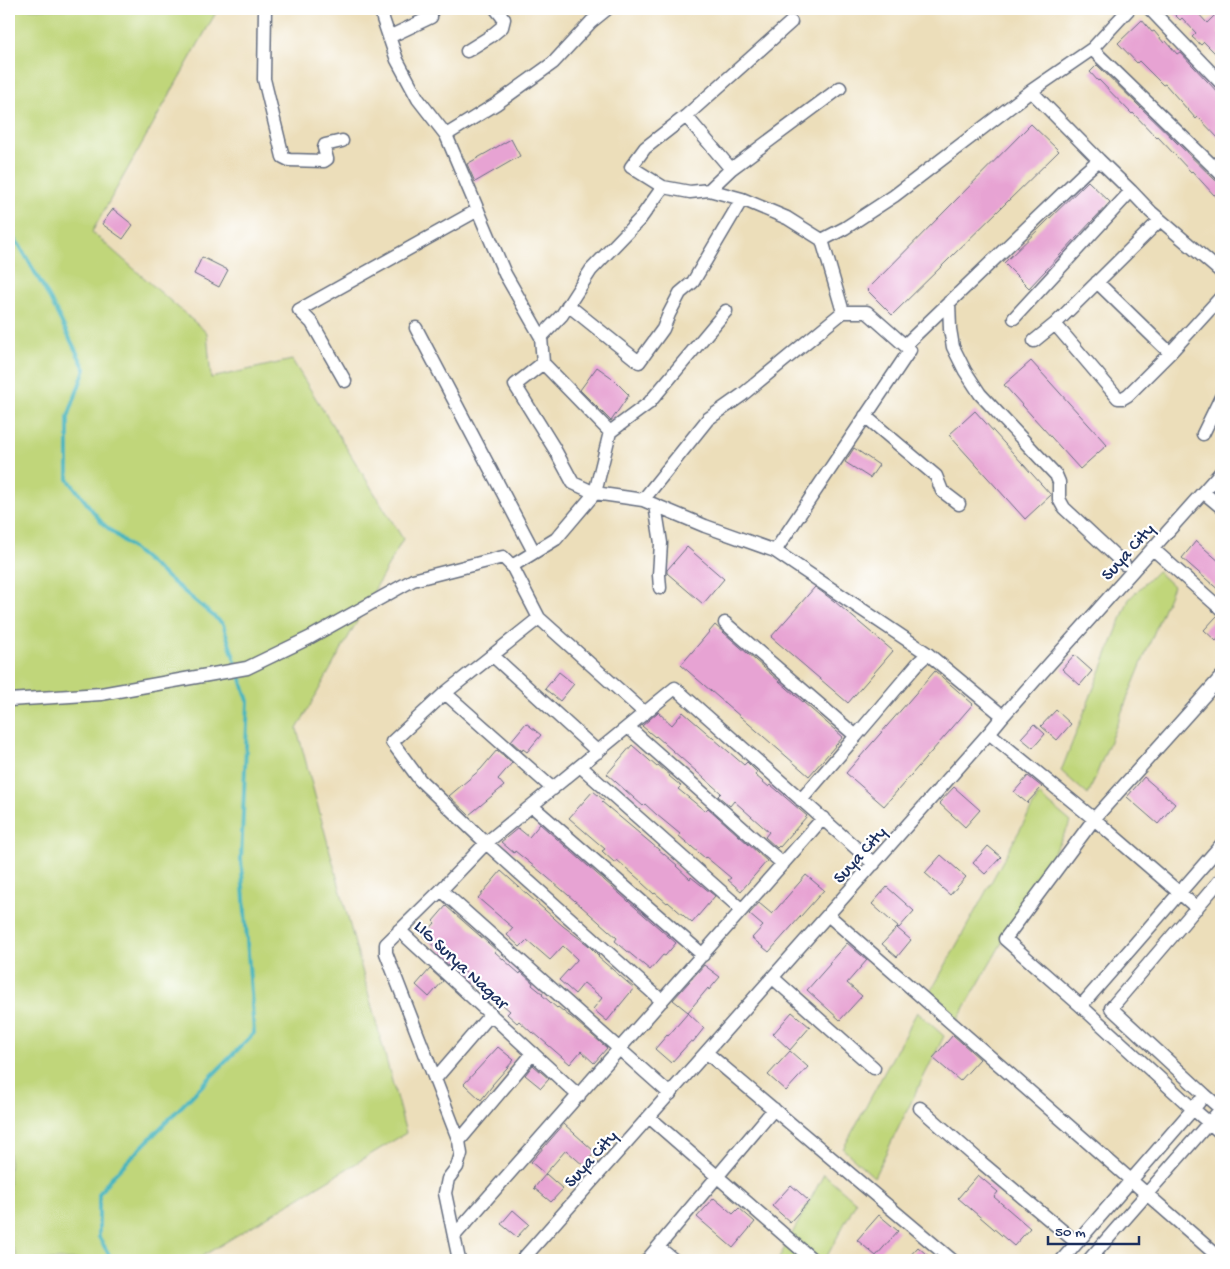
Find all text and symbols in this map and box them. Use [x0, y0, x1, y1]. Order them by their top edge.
street label: Suya City [1098, 520, 1160, 586]
street label: Suya City [830, 823, 892, 889]
street label: LIG Surya Nagar [409, 917, 513, 1016]
street label: Suya City [561, 1127, 623, 1193]
scale bar [1048, 1214, 1139, 1246]
text: 50 m [1055, 1224, 1086, 1242]

